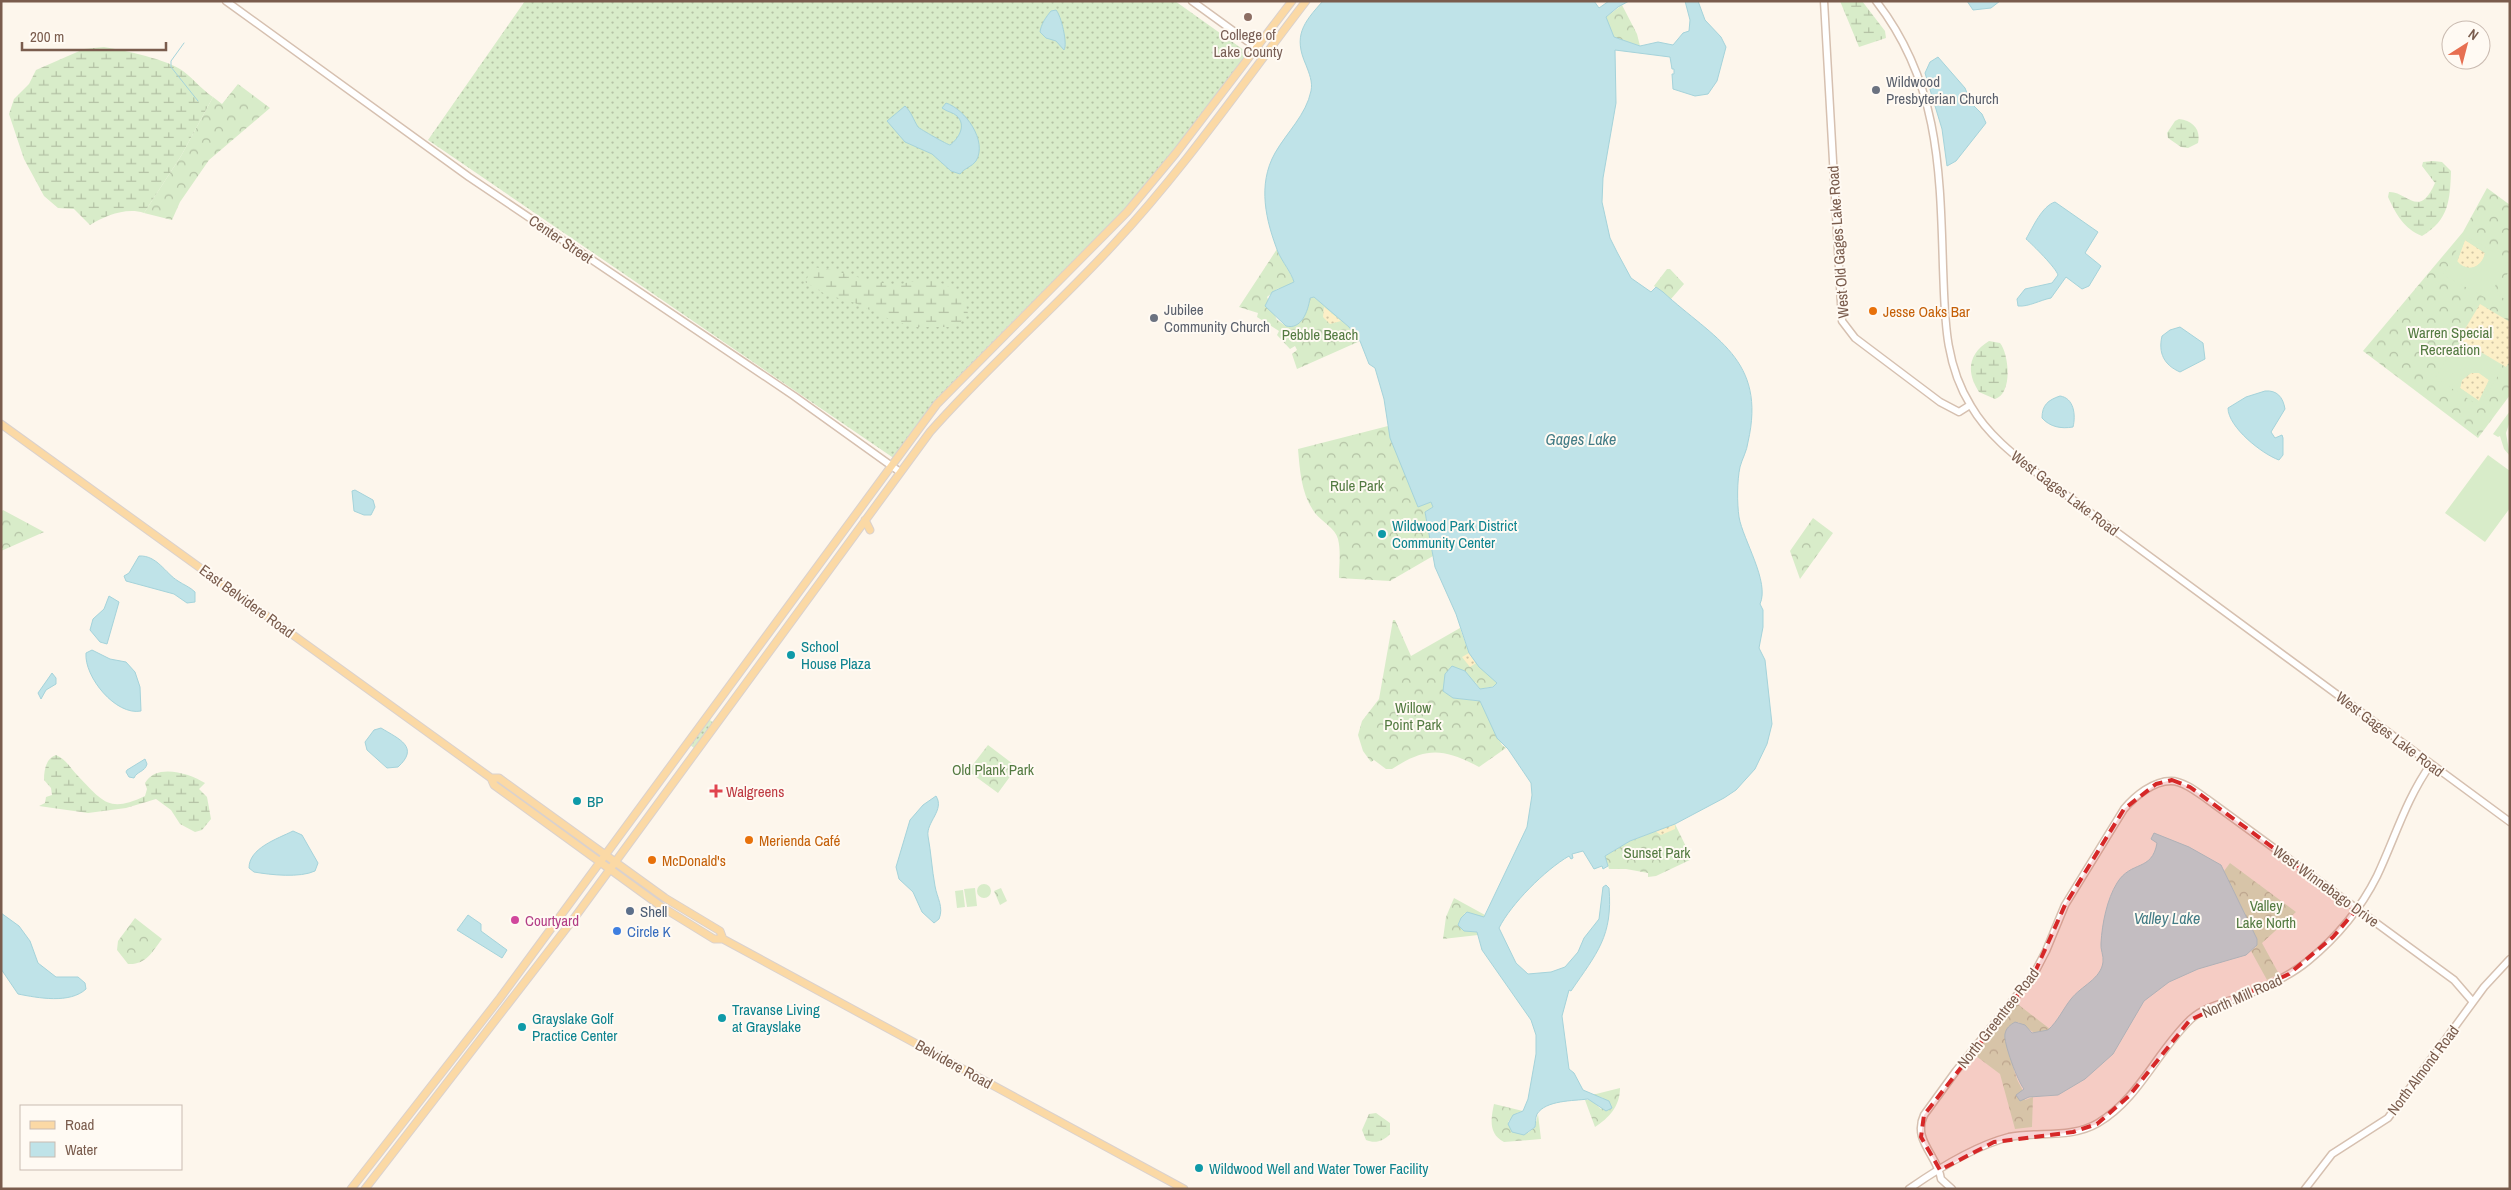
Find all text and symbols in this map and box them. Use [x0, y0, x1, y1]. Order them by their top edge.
marker: College of Lake County [1242, 11, 1254, 23]
scale bar [22, 20, 166, 52]
north arrow [2441, 20, 2491, 70]
place label: College of Lake County [1213, 24, 1283, 62]
text: N [2465, 25, 2482, 44]
text: 200 m [30, 26, 64, 47]
place label: Wildwood Presbyterian Church [1886, 71, 1999, 109]
marker: Wildwood Presbyterian Church [1870, 84, 1882, 96]
street label: West Old Gages Lake Road [1822, 165, 1854, 319]
street label: Center Street [525, 210, 598, 268]
place label: Jubilee Community Church [1164, 299, 1270, 337]
place label: Jesse Oaks Bar [1883, 301, 1970, 322]
marker: Jesse Oaks Bar [1867, 305, 1879, 317]
marker: Jubilee Community Church [1148, 312, 1160, 324]
park label: Warren Special Recreation [2408, 322, 2492, 360]
park label: Pebble Beach [1282, 324, 1358, 345]
water label: Gages Lake [1546, 428, 1616, 450]
street label: West Gages Lake Road [2007, 445, 2123, 541]
park label: Rule Park [1330, 475, 1385, 496]
place label: Wildwood Park District Community Center [1392, 515, 1518, 553]
marker: Wildwood Park District Community Center [1376, 528, 1388, 540]
street label: East Belvidere Road [195, 559, 299, 643]
place label: School House Plaza [801, 636, 871, 674]
marker: School House Plaza [785, 649, 797, 661]
street label: West Gages Lake Road [2332, 686, 2448, 782]
park label: Willow Point Park [1384, 697, 1443, 735]
park label: Old Plank Park [952, 759, 1035, 780]
place label: Walgreens [726, 781, 784, 802]
marker: Walgreens [710, 785, 722, 797]
place label: BP [587, 791, 603, 812]
marker: BP [571, 795, 583, 807]
place label: Merienda Café [759, 830, 841, 851]
marker: Merienda Café [743, 834, 755, 846]
street label: West Winnebago Drive [2268, 840, 2384, 932]
park label: Sunset Park [1623, 842, 1691, 863]
place label: McDonald's [662, 850, 726, 871]
marker: McDonald's [646, 854, 658, 866]
park label: Valley Lake North [2236, 895, 2296, 933]
place label: Shell [640, 901, 667, 922]
marker: Shell [624, 905, 636, 917]
water label: Valley Lake [2134, 907, 2200, 929]
place label: Courtyard [525, 910, 579, 931]
marker: Courtyard [509, 914, 521, 926]
place label: Circle K [627, 921, 672, 942]
marker: Circle K [611, 925, 623, 937]
street label: North Greentree Road [1952, 964, 2044, 1072]
street label: North Mill Road [2199, 969, 2285, 1023]
place label: Travanse Living at Grayslake [732, 999, 820, 1037]
place label: Grayslake Golf Practice Center [532, 1008, 617, 1046]
marker: Travanse Living at Grayslake [716, 1012, 728, 1024]
marker: Grayslake Golf Practice Center [516, 1021, 528, 1033]
street label: North Almond Road [2382, 1021, 2464, 1119]
street label: Belvidere Road [912, 1034, 996, 1094]
legend [20, 1105, 182, 1170]
text: Road [65, 1114, 94, 1135]
text: Water [65, 1139, 97, 1160]
place label: Wildwood Well and Water Tower Facility [1209, 1158, 1429, 1179]
marker: Wildwood Well and Water Tower Facility [1193, 1162, 1205, 1174]

